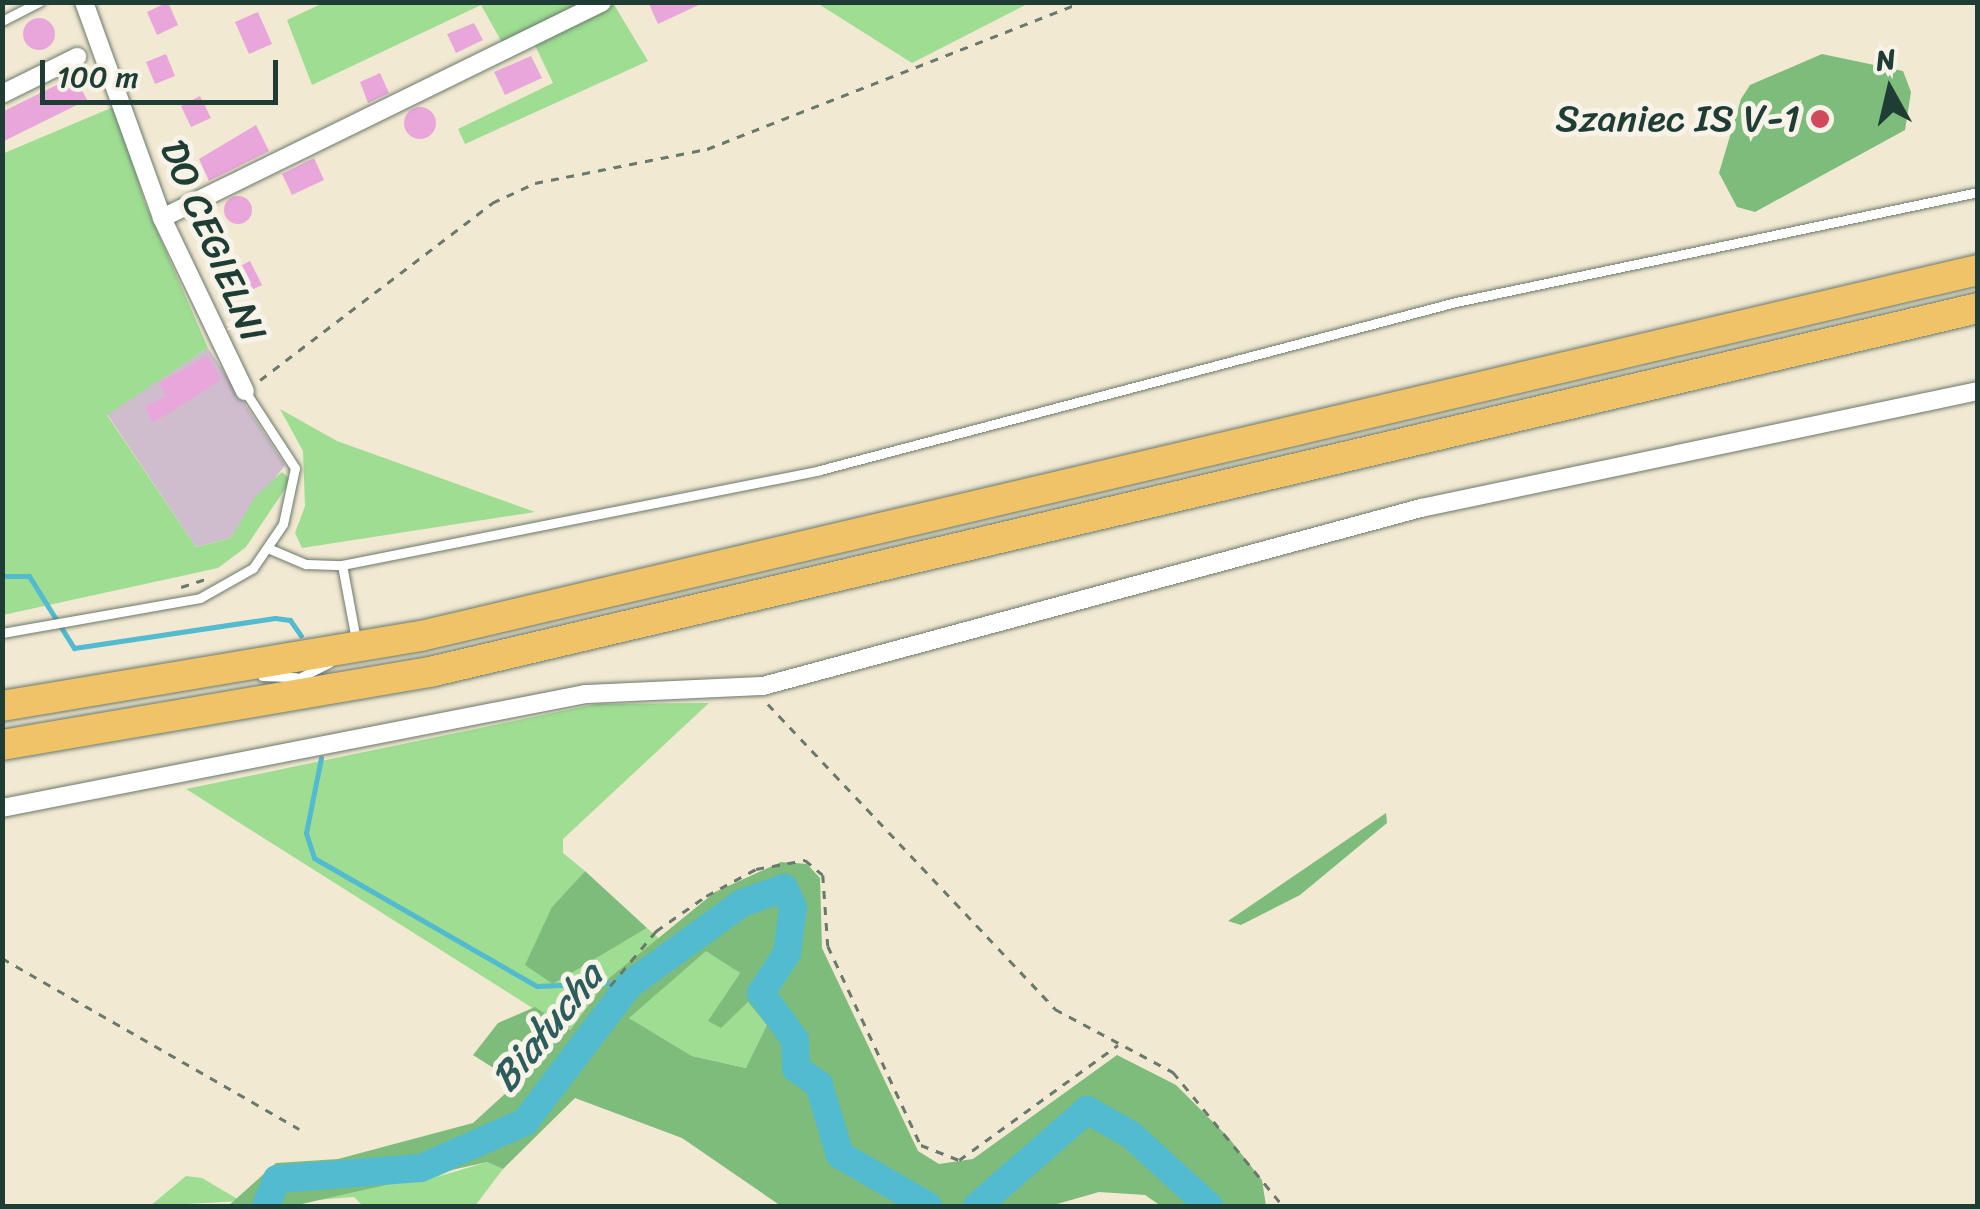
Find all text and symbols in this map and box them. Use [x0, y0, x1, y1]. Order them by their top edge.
text: N [1873, 34, 1899, 85]
scale bar [45, 40, 282, 102]
north arrow [1840, 40, 1940, 140]
text: 100 m [57, 50, 139, 104]
place label: Szaniec IS V-1 [1556, 96, 1800, 142]
marker: Szaniec IS V-1 [1809, 108, 1831, 130]
street label: DO CEGIELNI [150, 132, 276, 350]
water label: Białucha [481, 953, 613, 1101]

